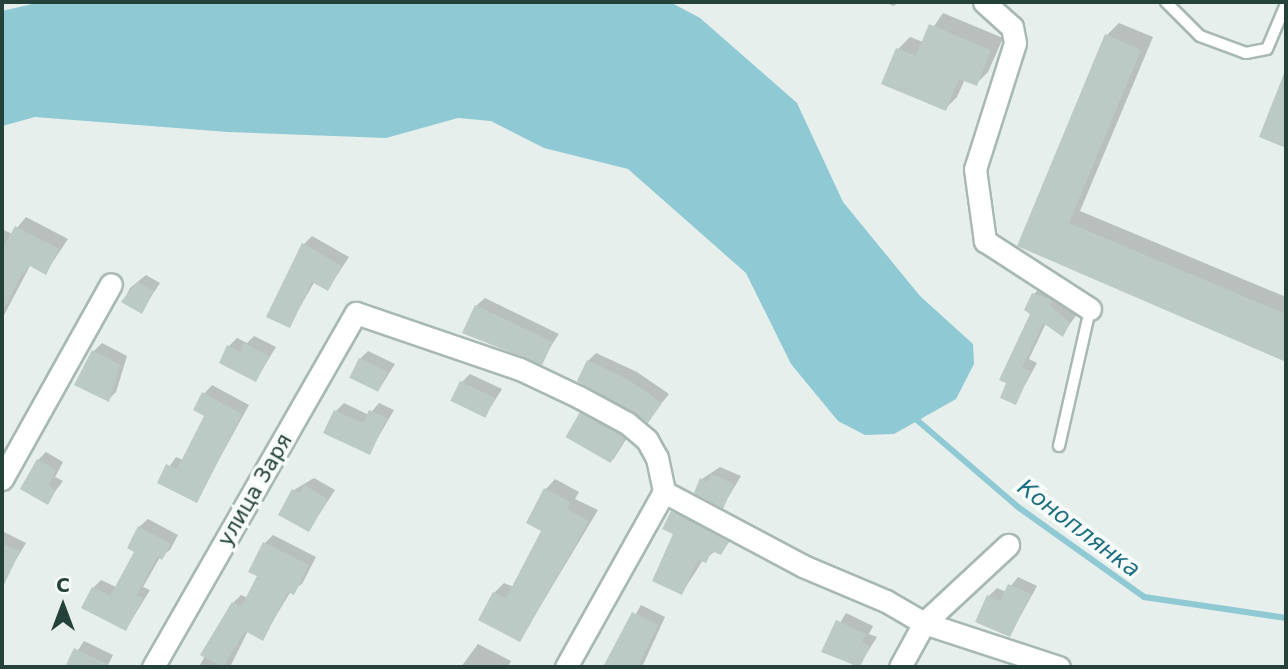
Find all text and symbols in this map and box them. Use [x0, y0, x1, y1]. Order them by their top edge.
street label: улица Заря [213, 429, 297, 551]
water label: Коноплянка [1012, 473, 1146, 583]
north arrow [28, 571, 98, 641]
text: С [56, 574, 70, 596]

